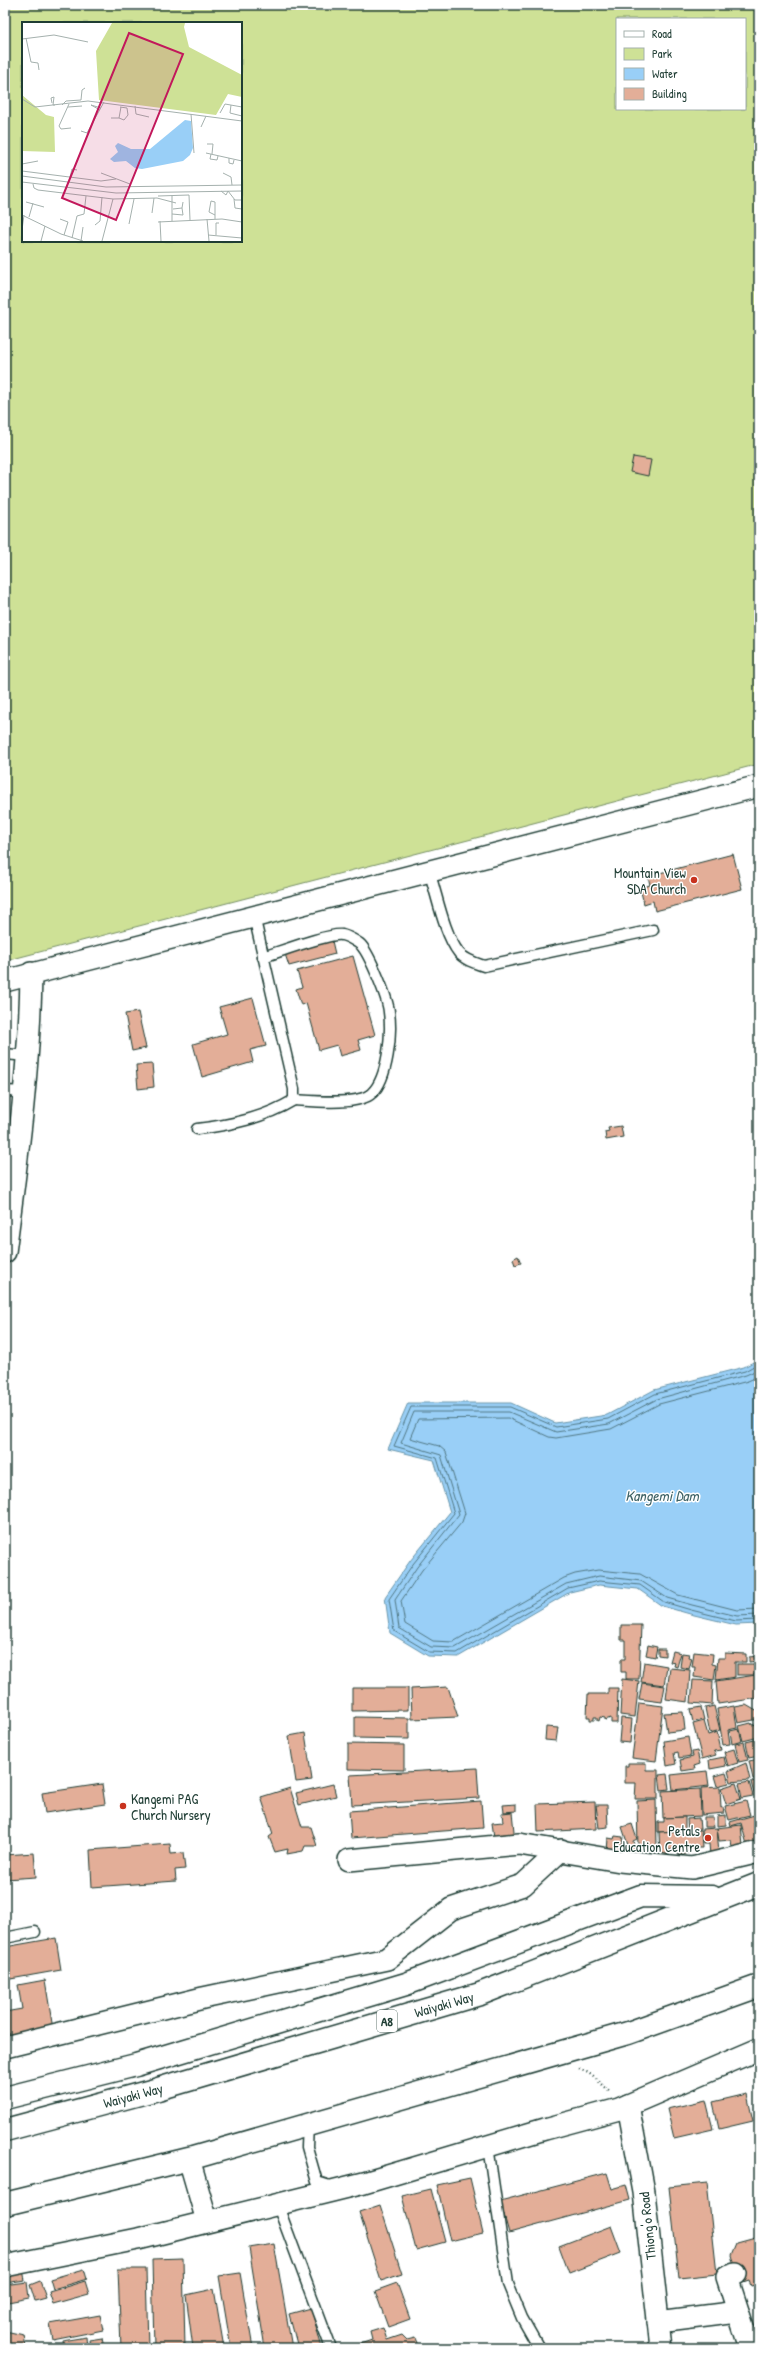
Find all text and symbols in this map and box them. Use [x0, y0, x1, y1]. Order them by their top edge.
legend [616, 18, 746, 110]
inset map [22, 22, 242, 242]
text: Road [652, 25, 672, 42]
text: Park [652, 45, 672, 62]
text: Water [652, 65, 678, 82]
text: Building [652, 85, 687, 102]
place label: Mountain View SDA Church [614, 863, 687, 898]
marker: Mountain View SDA Church [689, 875, 699, 885]
water label: Kangemi Dam [625, 1485, 699, 1506]
place label: Kangemi PAG Church Nursery [131, 1789, 211, 1825]
marker: Kangemi PAG Church Nursery [118, 1801, 128, 1811]
place label: Petals Education Centre [613, 1821, 700, 1856]
marker: Petals Education Centre [703, 1833, 713, 1843]
street label: Waiyaki Way [412, 1986, 476, 2022]
road number: A8 [377, 2010, 397, 2032]
street label: Waiyaki Way [101, 2078, 165, 2113]
street label: Thiong'o Road [634, 2191, 661, 2261]

